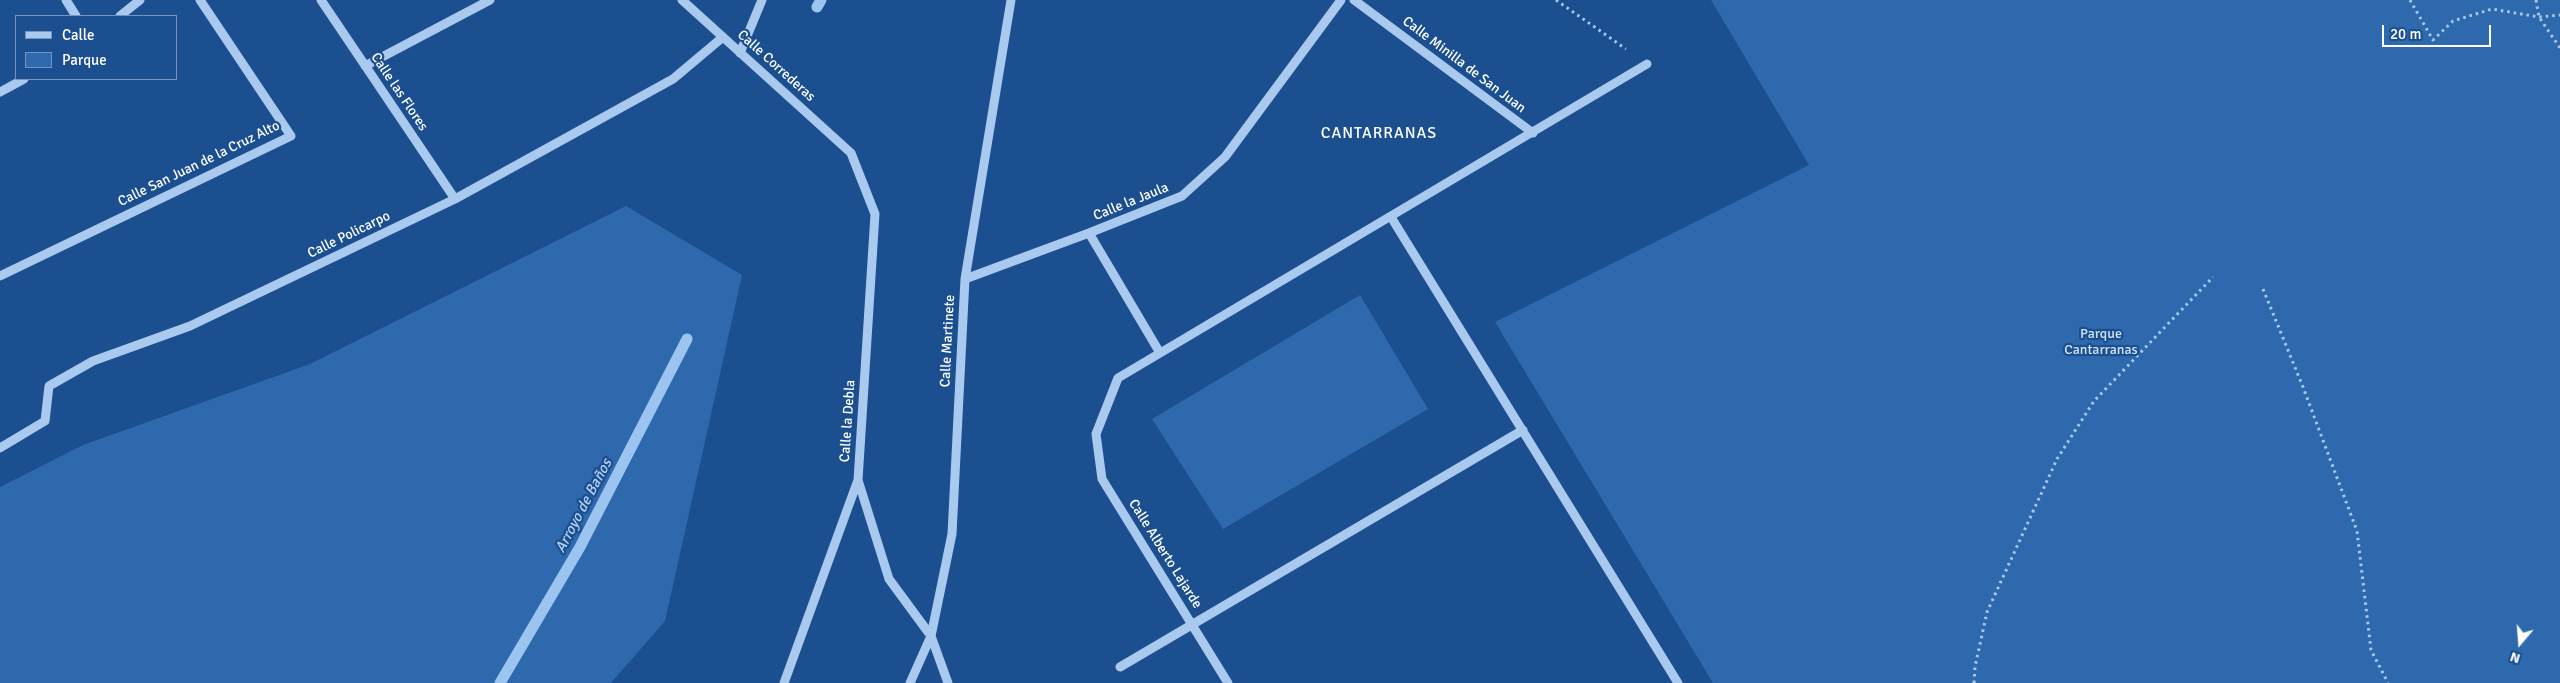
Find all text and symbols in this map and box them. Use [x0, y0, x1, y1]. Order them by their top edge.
street label: Calle Minilla de San Juan [1399, 13, 1529, 117]
legend [15, 15, 178, 80]
scale bar [2385, 15, 2494, 47]
text: 20 m [2390, 25, 2421, 43]
text: Calle [62, 26, 95, 44]
street label: Calle Correderas [734, 27, 818, 105]
street label: Calle las Flores [367, 50, 431, 134]
text: Parque [62, 51, 107, 69]
street label: Calle San Juan de la Cruz Alto [116, 118, 282, 210]
district label: CANTARRANAS [1319, 124, 1439, 144]
street label: Calle la Jaula [1091, 179, 1171, 225]
street label: Calle Policarpo [305, 208, 393, 262]
street label: Calle Martinete [937, 294, 959, 388]
park label: Parque Cantarranas [2064, 326, 2138, 358]
street label: Calle la Debla [837, 379, 859, 463]
water label: Arroyo de Baños [552, 456, 616, 556]
street label: Calle Alberto Lajarde [1125, 496, 1205, 612]
north arrow [2495, 618, 2545, 668]
text: N [2508, 648, 2522, 667]

